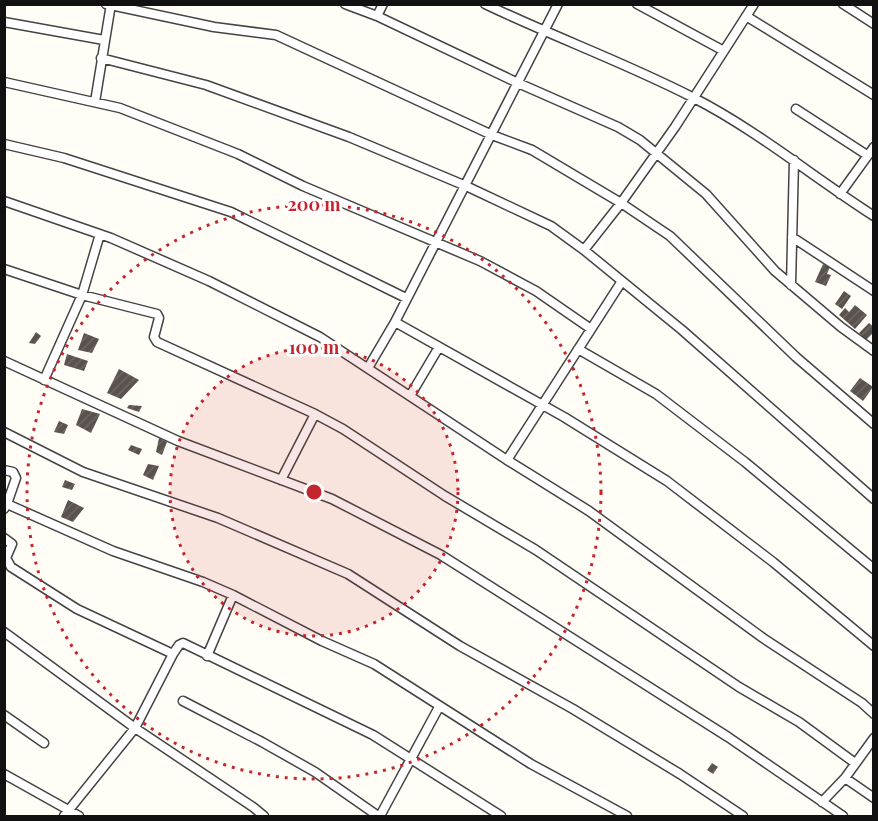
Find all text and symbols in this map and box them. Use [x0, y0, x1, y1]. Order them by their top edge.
text: 200 m [287, 192, 341, 216]
text: 100 m [289, 335, 340, 359]
centre of rings [304, 482, 324, 502]

